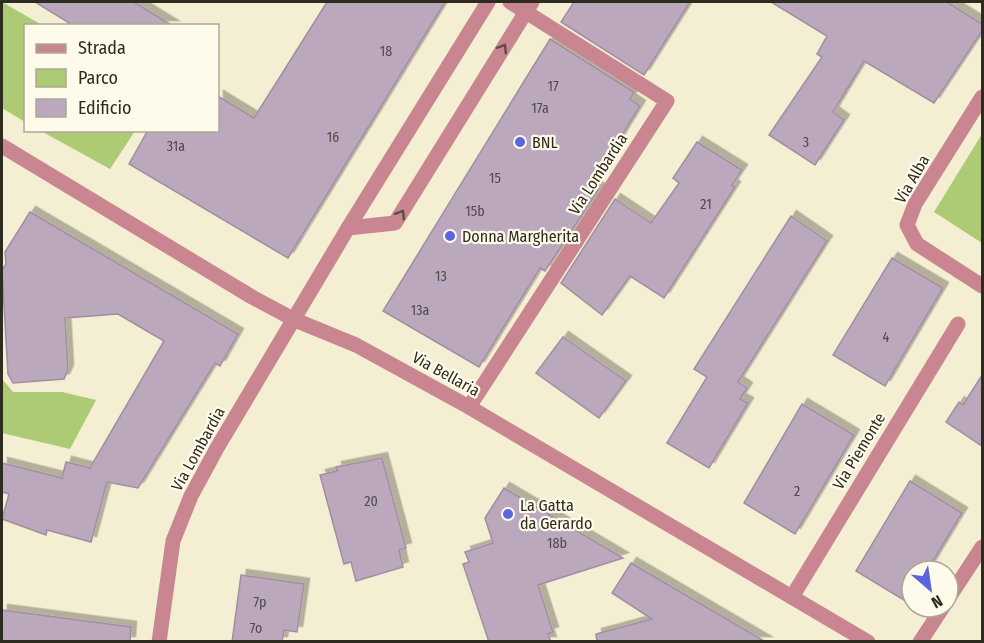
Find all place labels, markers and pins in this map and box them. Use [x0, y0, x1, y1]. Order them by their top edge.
place label: BNL [532, 133, 558, 152]
marker: BNL [513, 135, 527, 149]
place label: Donna Margherita [462, 227, 579, 246]
marker: Donna Margherita [443, 229, 457, 243]
place label: La Gatta da Gerardo [520, 496, 592, 533]
marker: La Gatta da Gerardo [501, 507, 515, 521]

